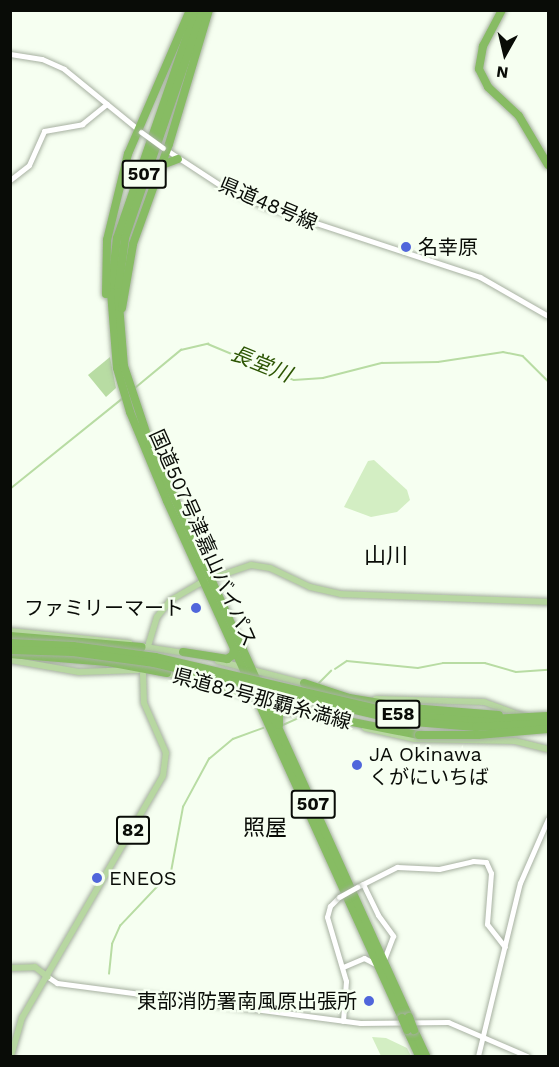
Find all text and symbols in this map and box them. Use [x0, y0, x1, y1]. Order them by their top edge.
north arrow [475, 24, 535, 84]
text: N [495, 62, 510, 83]
road number: 507 [122, 159, 166, 189]
street label: 県道48号線 [215, 173, 321, 235]
place label: 名幸原 [418, 235, 478, 259]
marker: 名幸原 [399, 240, 413, 254]
water label: 長堂川 [227, 341, 295, 387]
street label: 国道507号津嘉山バイパス [144, 426, 262, 650]
district label: 山川 [364, 543, 408, 569]
place label: ファミリーマート [24, 596, 184, 620]
marker: ファミリーマート [189, 601, 203, 615]
street label: 県道82号那覇糸満線 [170, 664, 354, 734]
road number: E58 [374, 699, 422, 729]
place label: JA Okinawa くがにいちば [369, 742, 489, 789]
marker: JA Okinawa くがにいちば [350, 758, 364, 772]
road number: 507 [290, 789, 336, 819]
road number: 82 [115, 815, 151, 845]
district label: 照屋 [243, 815, 287, 841]
place label: ENEOS [109, 866, 177, 890]
marker: ENEOS [90, 871, 104, 885]
place label: 東部消防署南風原出張所 [137, 989, 357, 1013]
marker: 東部消防署南風原出張所 [362, 994, 376, 1008]

